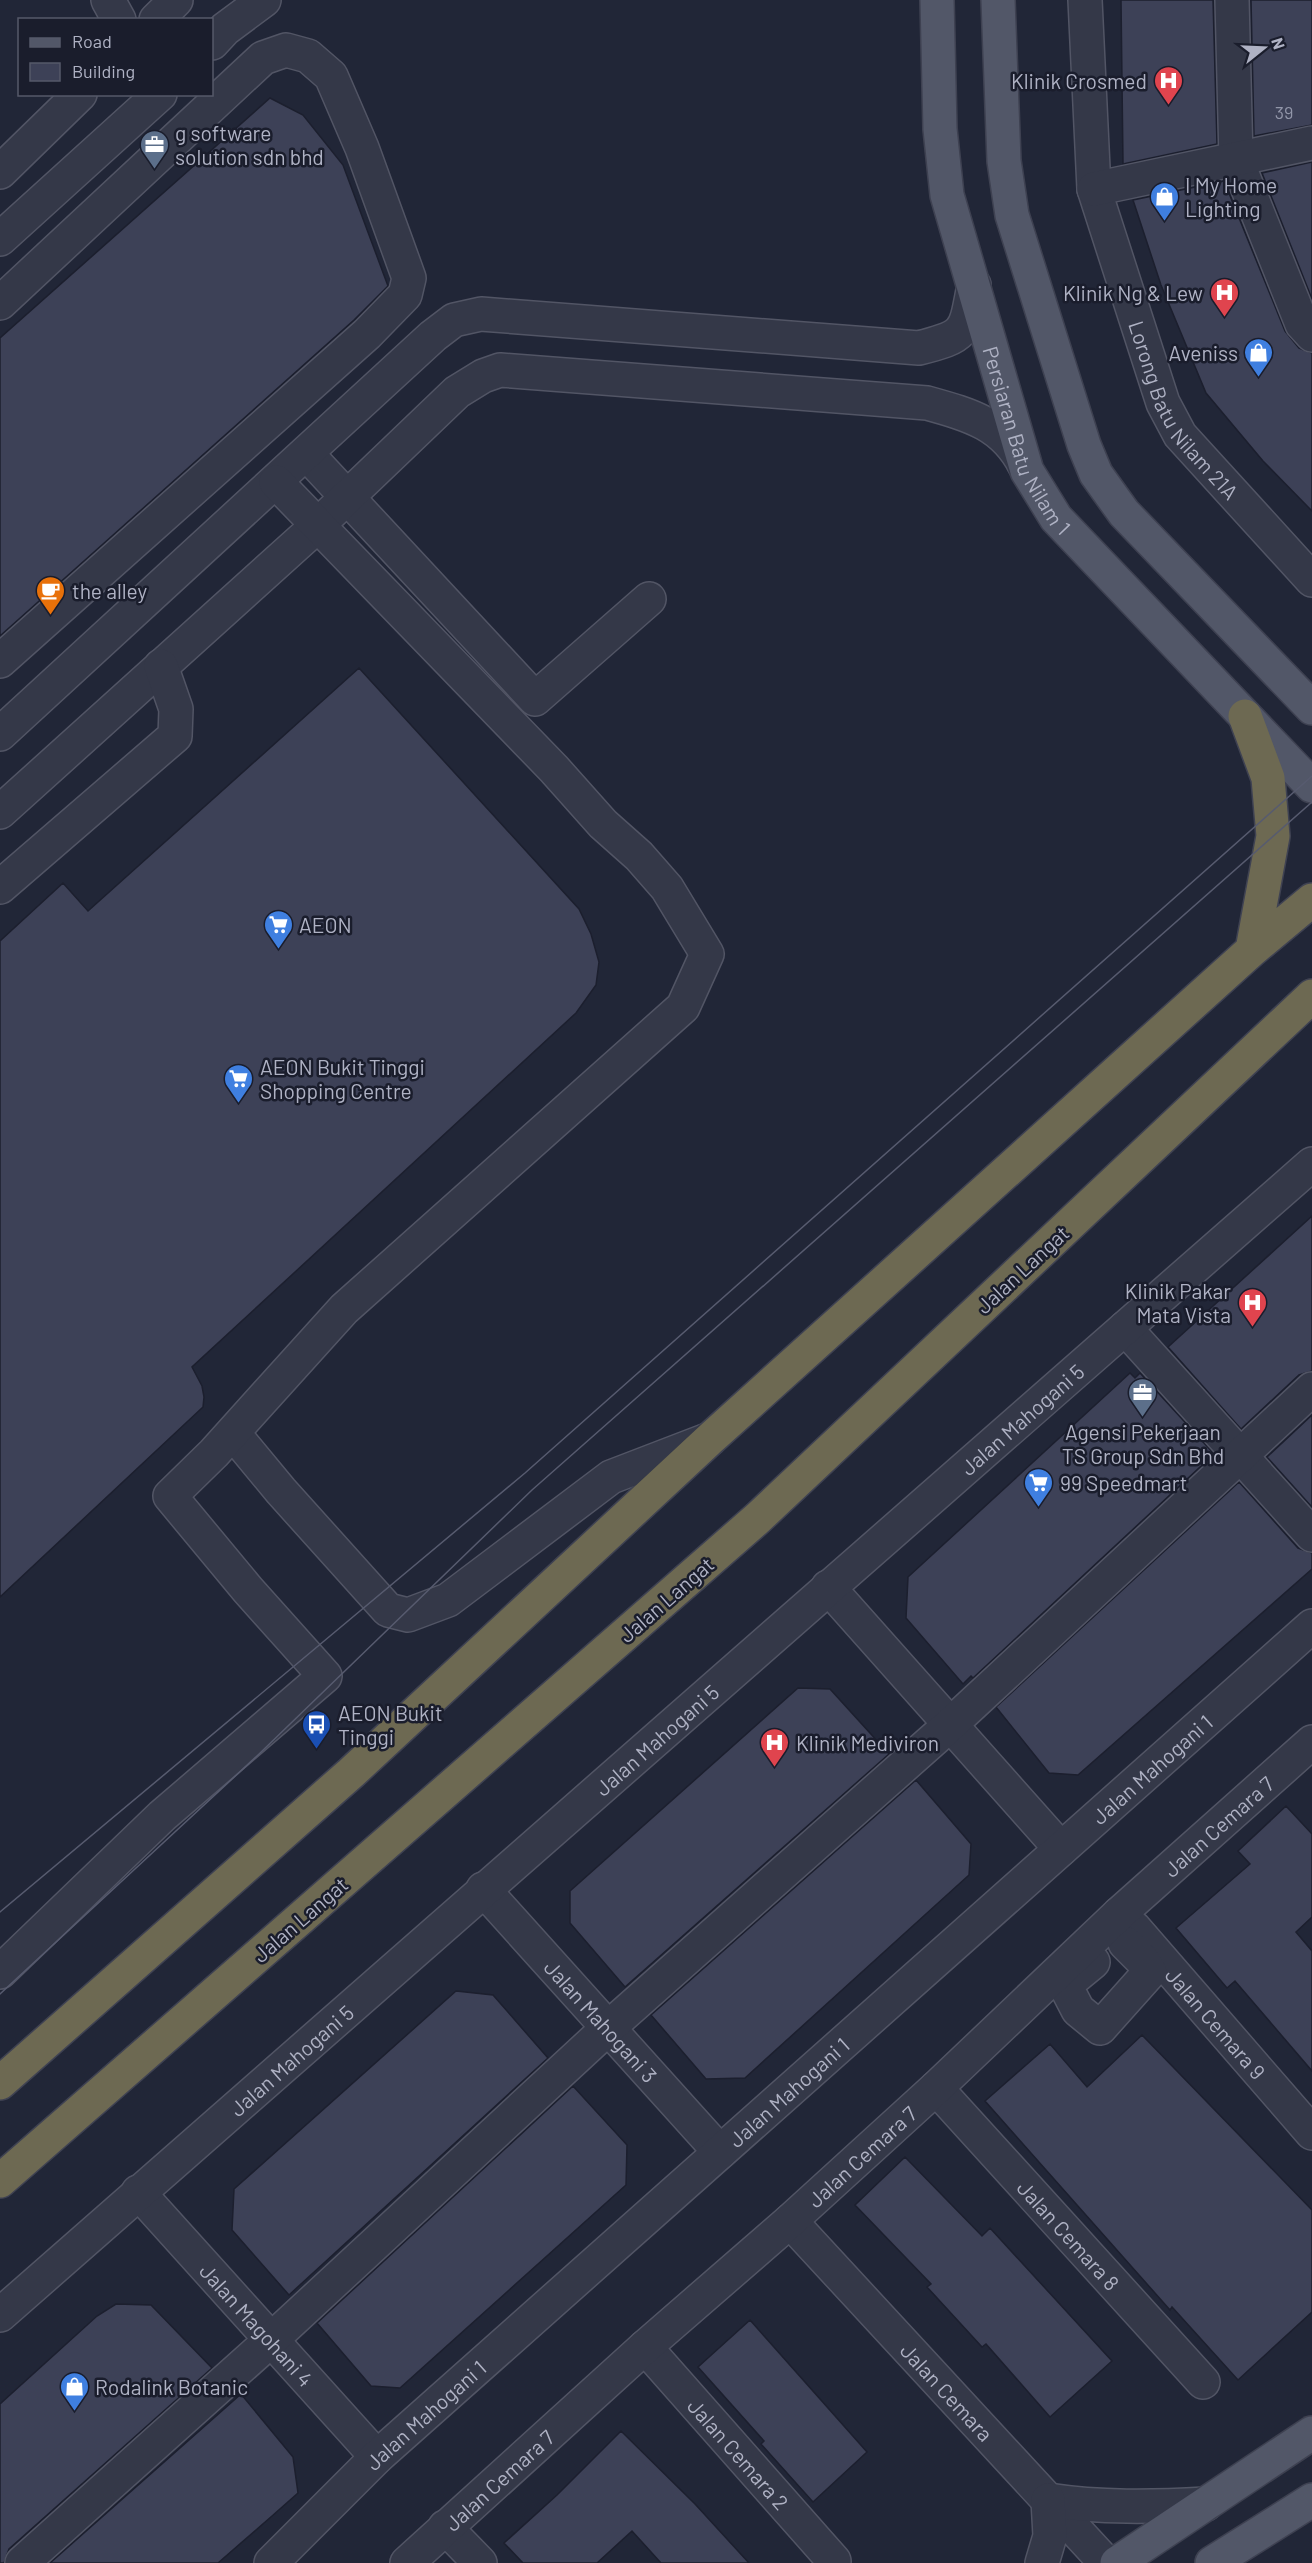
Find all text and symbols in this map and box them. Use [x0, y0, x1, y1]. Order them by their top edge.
legend [18, 18, 213, 96]
north arrow [1234, 18, 1294, 78]
text: Road [72, 30, 112, 52]
text: N [1268, 35, 1289, 51]
text: Building [72, 60, 135, 82]
hospital icon: Klinik Crosmed [1152, 64, 1184, 106]
place label: Klinik Crosmed [1011, 68, 1147, 93]
house number: 39 [1275, 101, 1293, 123]
place label: g software solution sdn bhd [175, 120, 324, 169]
office icon: g software solution sdn bhd [138, 128, 170, 170]
place label: I My Home Lighting [1185, 172, 1277, 221]
shop icon: I My Home Lighting [1148, 180, 1180, 222]
hospital icon: Klinik Ng & Lew [1208, 276, 1240, 318]
place label: Klinik Ng & Lew [1063, 280, 1203, 305]
street label: Lorong Batu Nilam 21A [1125, 317, 1244, 504]
shop icon: Aveniss [1243, 336, 1275, 378]
place label: Aveniss [1168, 340, 1238, 365]
street label: Persiaran Batu Nilam 1 [979, 343, 1077, 539]
cafe icon: the alley [35, 574, 67, 616]
place label: the alley [72, 578, 148, 603]
supermarket icon: AEON [262, 908, 294, 950]
place label: AEON [299, 912, 352, 937]
place label: AEON Bukit Tinggi Shopping Centre [260, 1054, 425, 1103]
supermarket icon: AEON Bukit Tinggi Shopping Centre [223, 1062, 255, 1104]
street label: Jalan Langat [971, 1220, 1073, 1318]
place label: Klinik Pakar Mata Vista [1125, 1278, 1231, 1327]
hospital icon: Klinik Pakar Mata Vista [1236, 1286, 1268, 1328]
street label: Jalan Mahogani 5 [955, 1358, 1088, 1480]
office icon: Agensi Pekerjaan TS Group Sdn Bhd [1127, 1376, 1159, 1418]
place label: Agensi Pekerjaan TS Group Sdn Bhd [1062, 1419, 1224, 1468]
supermarket icon: 99 Speedmart [1023, 1466, 1055, 1508]
place label: 99 Speedmart [1060, 1470, 1187, 1495]
street label: Jalan Langat [613, 1551, 719, 1647]
street label: Jalan Mahogani 5 [589, 1678, 723, 1800]
place label: AEON Bukit Tinggi [338, 1700, 443, 1749]
bus stop icon: AEON Bukit Tinggi [301, 1708, 333, 1750]
street label: Jalan Mahogani 1 [1086, 1709, 1217, 1829]
hospital icon: Klinik Mediviron [759, 1726, 791, 1768]
place label: Klinik Mediviron [796, 1730, 939, 1755]
street label: Jalan Cemara 7 [1158, 1770, 1278, 1881]
street label: Jalan Langat [247, 1871, 353, 1967]
street label: Jalan Mahogani 3 [540, 1954, 663, 2087]
street label: Jalan Cemara 9 [1161, 1962, 1271, 2084]
street label: Jalan Mahogani 5 [224, 1999, 358, 2121]
street label: Jalan Mahogani 1 [723, 2032, 854, 2152]
street label: Jalan Cemara 7 [802, 2100, 921, 2212]
street label: Jalan Cemara 8 [1013, 2175, 1125, 2295]
street label: Jalan Magohani 4 [195, 2258, 319, 2391]
street label: Jalan Cemara [896, 2337, 999, 2446]
street label: Jalan Mahogani 1 [360, 2354, 490, 2474]
shop icon: Rodalink Botanic [58, 2370, 90, 2412]
place label: Rodalink Botanic [95, 2374, 248, 2399]
street label: Jalan Cemara 2 [683, 2393, 795, 2514]
street label: Jalan Cemara 7 [439, 2424, 559, 2535]

